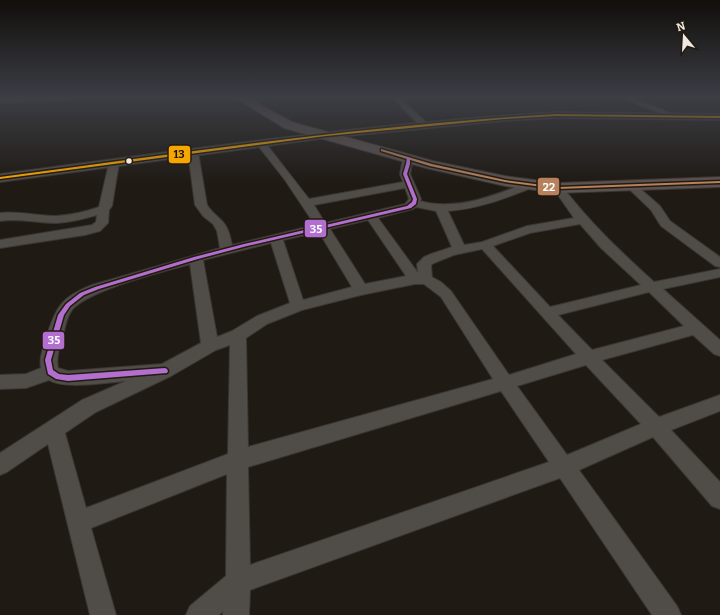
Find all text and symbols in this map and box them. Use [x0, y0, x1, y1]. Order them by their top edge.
north arrow [664, 16, 704, 56]
text: N [675, 19, 688, 34]
line badge: 13 [168, 145, 191, 164]
text: 13 [173, 148, 185, 161]
unlabelled marker [124, 156, 134, 166]
line badge: 22 [537, 177, 560, 196]
text: 22 [543, 181, 555, 194]
line badge: 35 [304, 219, 327, 238]
text: 35 [310, 223, 322, 236]
line badge: 35 [42, 331, 65, 350]
text: 35 [48, 334, 60, 347]

